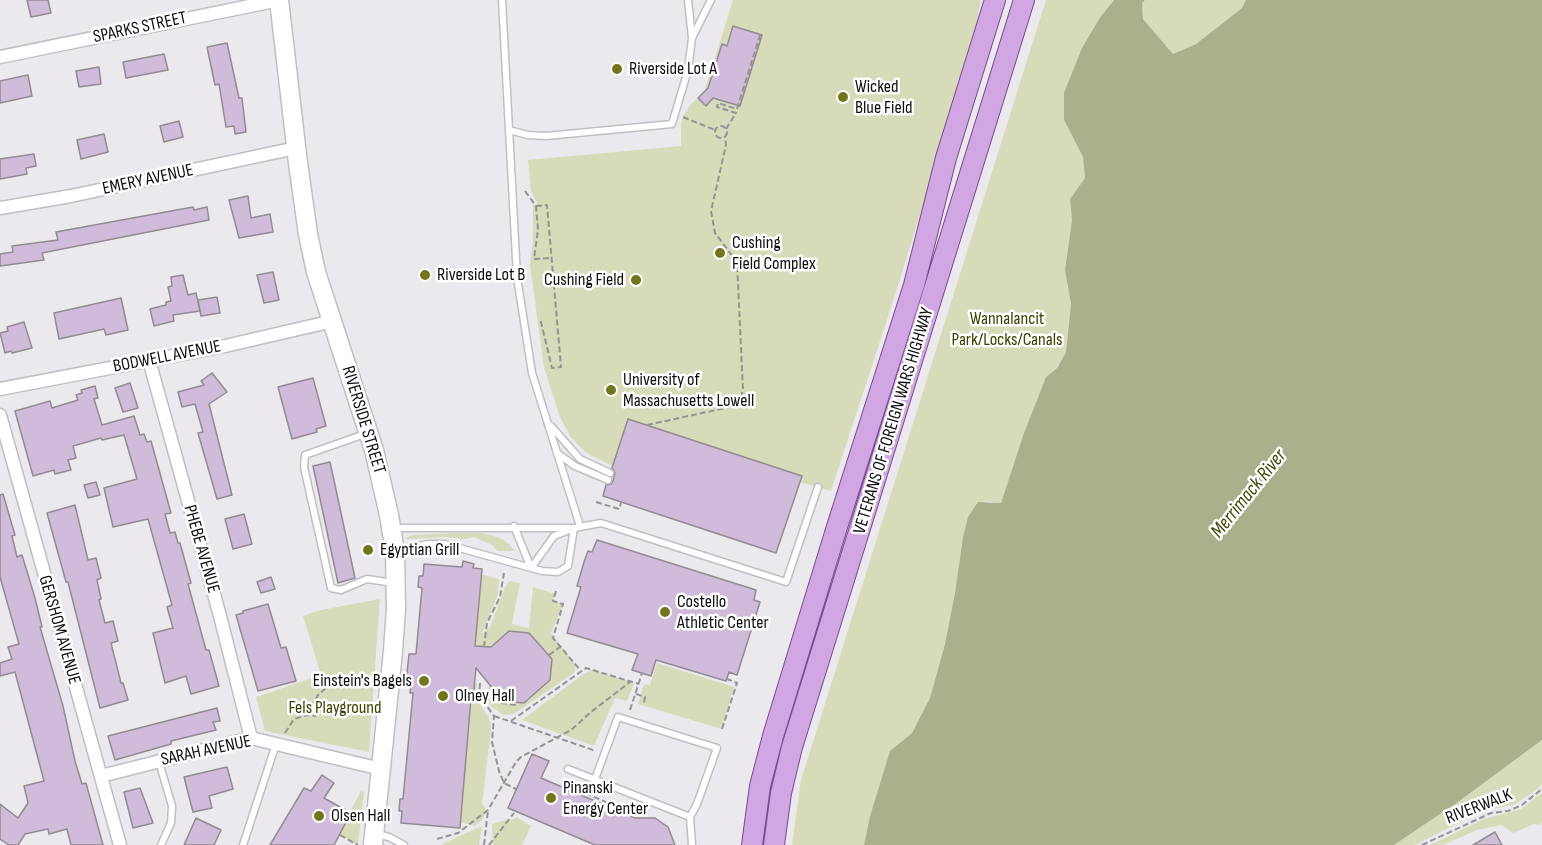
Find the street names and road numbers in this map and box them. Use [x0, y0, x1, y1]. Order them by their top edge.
street label: SPARKS STREET [91, 8, 189, 48]
street label: EMERY AVENUE [101, 160, 195, 200]
street label: VETERANS OF FOREIGN WARS HIGHWAY [849, 305, 939, 537]
street label: BODWELL AVENUE [111, 336, 223, 378]
street label: RIVERSIDE STREET [336, 363, 390, 477]
street label: PHEBE AVENUE [178, 502, 224, 596]
street label: GERSHOM AVENUE [33, 573, 85, 687]
street label: SARAH AVENUE [159, 731, 253, 771]
street label: RIVERWALK [1443, 784, 1515, 830]

